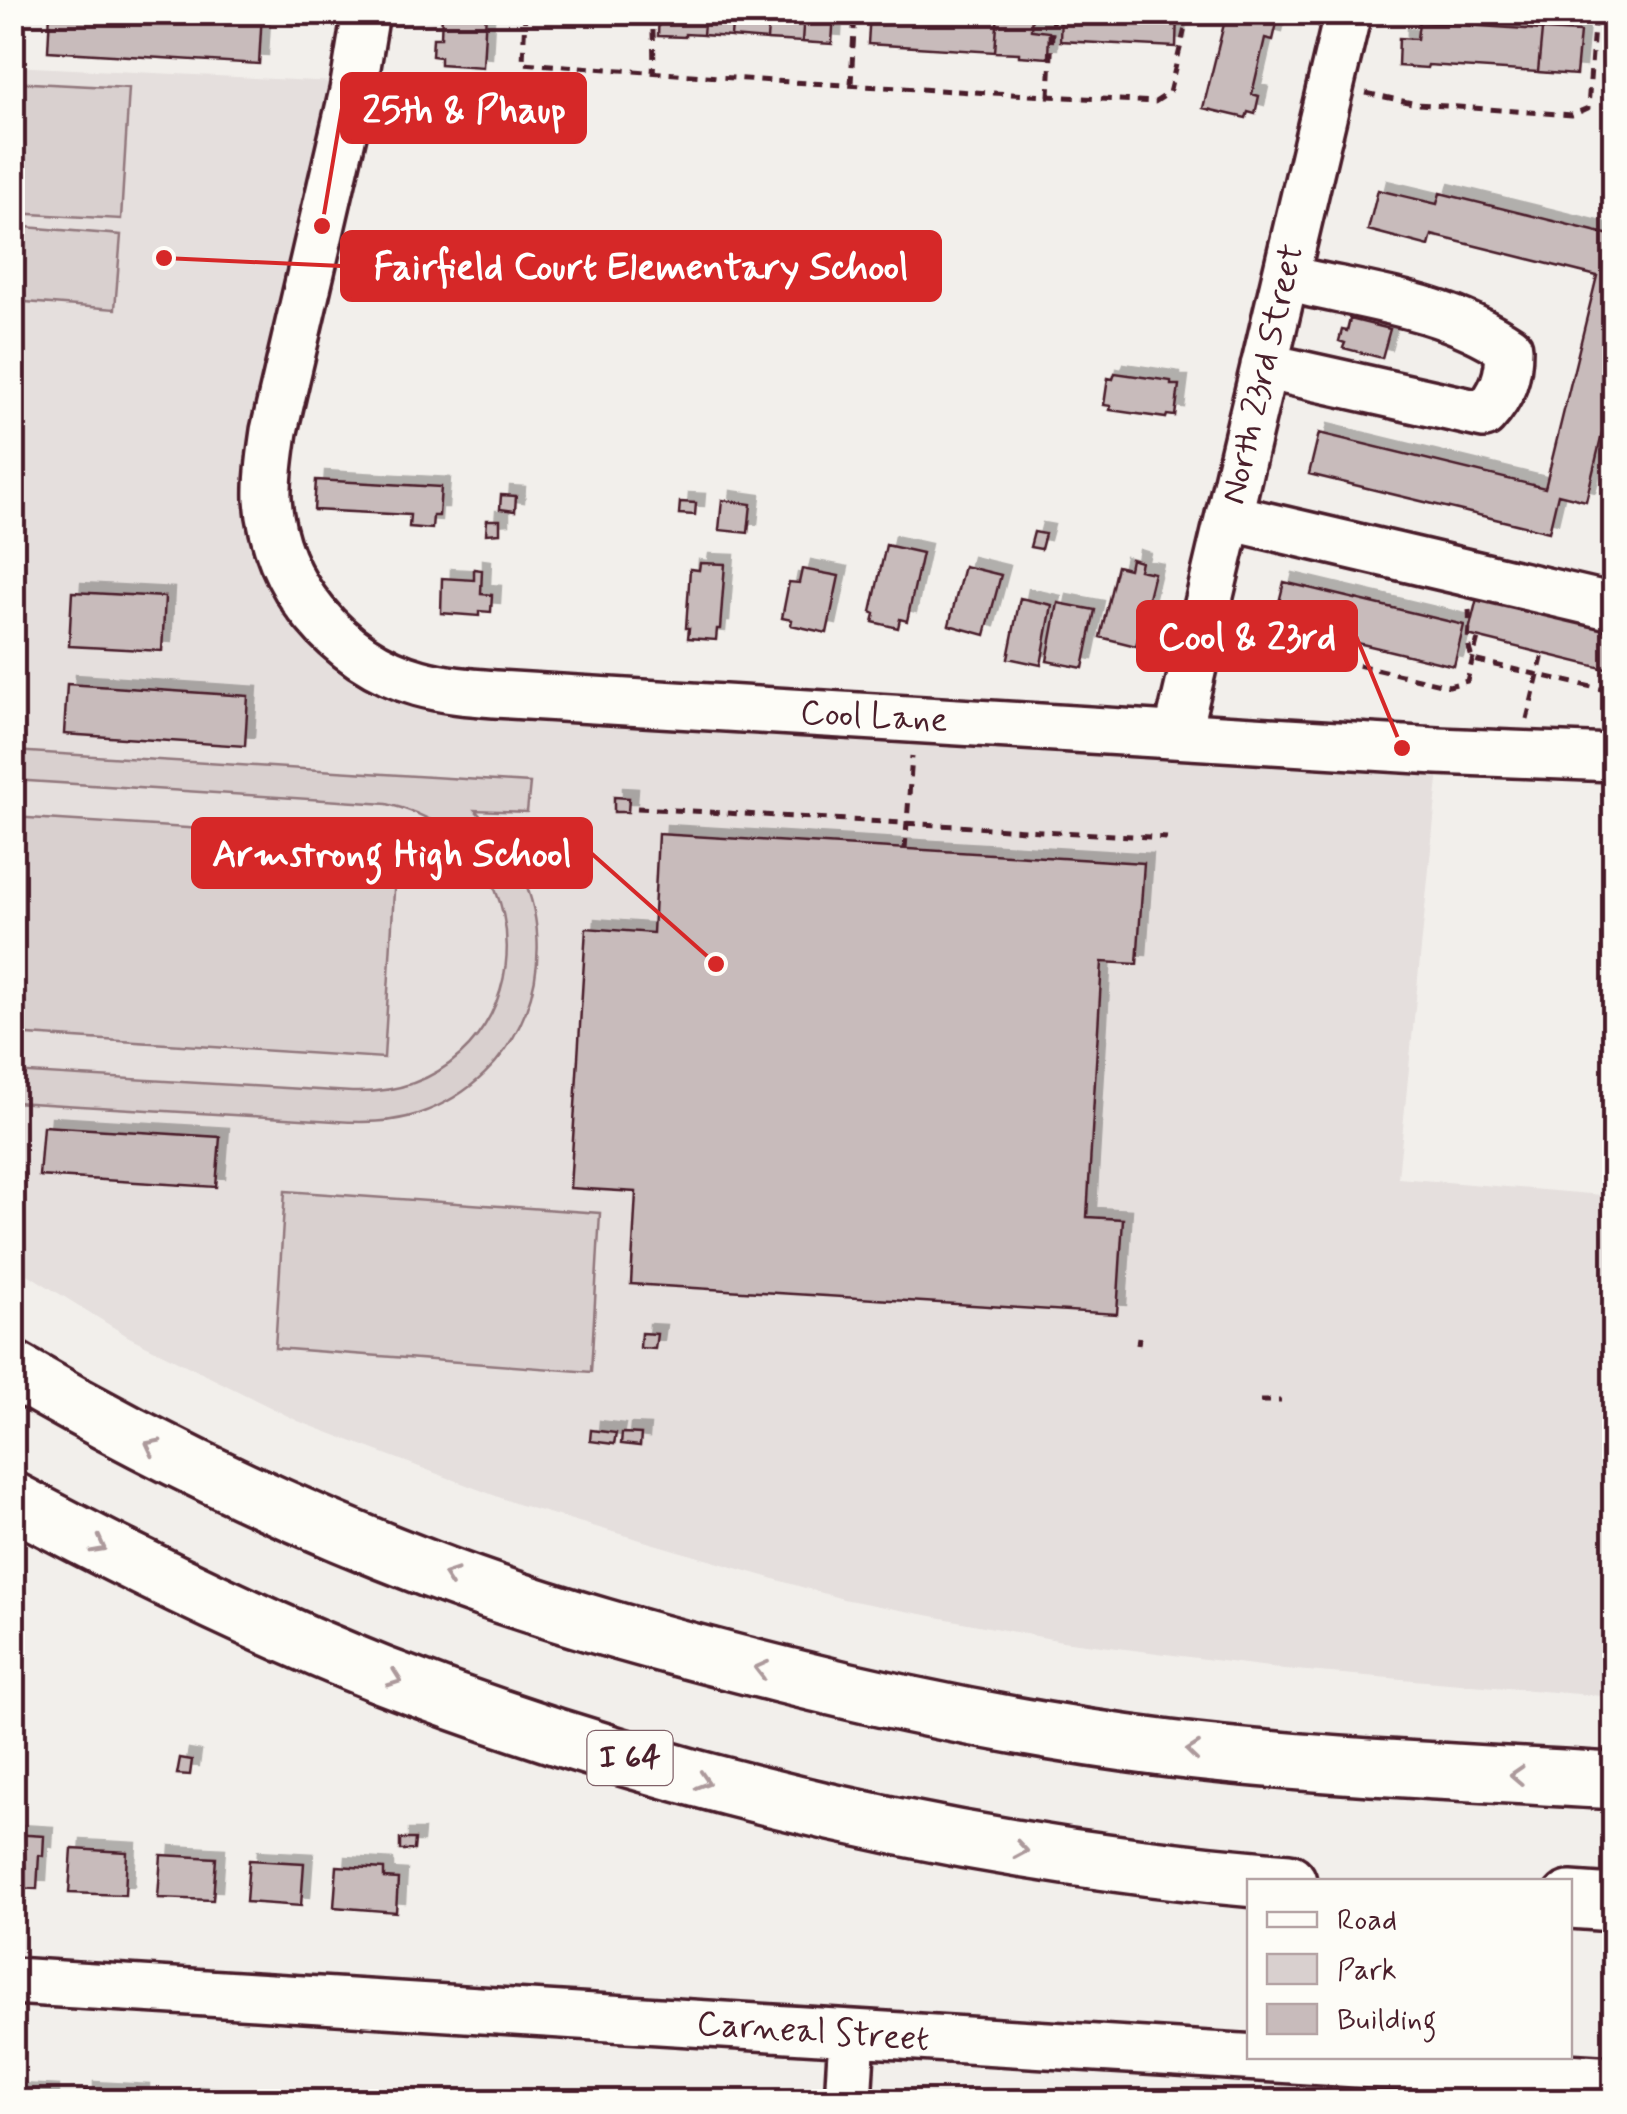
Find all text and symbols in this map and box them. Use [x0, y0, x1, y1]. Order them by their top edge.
callout: 25th & Phaup [342, 74, 585, 142]
text: 25th & Phaup [362, 87, 566, 136]
callout: Fairfield Court Elementary School [342, 232, 940, 300]
street label: North 23rd Street [1211, 239, 1315, 509]
text: Fairfield Court Elementary School [374, 244, 908, 293]
callout: Cool & 23rd [1138, 602, 1356, 670]
text: Cool & 23rd [1158, 614, 1336, 663]
street label: Cool Lane [799, 690, 949, 744]
callout: Armstrong High School [193, 819, 591, 887]
text: Armstrong High School [212, 831, 572, 885]
one-way arrow [144, 1438, 162, 1458]
one-way arrow [88, 1534, 106, 1553]
one-way arrow [442, 1567, 459, 1588]
one-way arrow [753, 1660, 770, 1681]
one-way arrow [385, 1667, 402, 1688]
road number: I 64 [588, 1731, 672, 1785]
one-way arrow [1185, 1741, 1201, 1763]
one-way arrow [1509, 1765, 1525, 1786]
one-way arrow [694, 1769, 711, 1789]
one-way arrow [1013, 1838, 1029, 1859]
legend [1247, 1879, 1572, 2059]
text: Road [1337, 1901, 1397, 1940]
text: Park [1337, 1951, 1397, 1990]
street label: Carneal Street [695, 2001, 931, 2063]
text: Building [1337, 2001, 1436, 2043]

